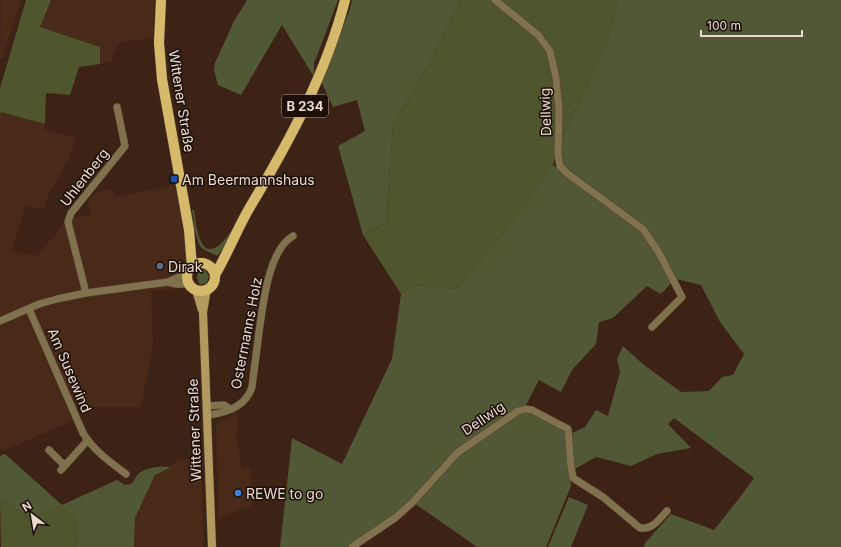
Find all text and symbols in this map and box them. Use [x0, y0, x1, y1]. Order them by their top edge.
scale bar [701, 12, 802, 38]
text: 100 m [707, 18, 741, 33]
street label: Wittener Straße [166, 49, 198, 153]
street label: Dellwig [536, 87, 554, 137]
road number: B 234 [282, 95, 328, 117]
street label: Uhlenberg [56, 145, 112, 209]
place label: Am Beermannshaus [182, 171, 315, 188]
marker: Am Beermannshaus [169, 174, 179, 184]
place label: Dirak [168, 258, 203, 275]
marker: Dirak [155, 261, 165, 271]
street label: Ostermanns Holz [227, 275, 265, 391]
street label: Am Susewind [45, 325, 95, 415]
street label: Wittener Straße [184, 378, 204, 482]
street label: Dellwig [458, 397, 508, 439]
place label: REWE to go [246, 485, 323, 502]
marker: REWE to go [233, 488, 243, 498]
north arrow [12, 495, 52, 535]
text: N [20, 498, 34, 515]

